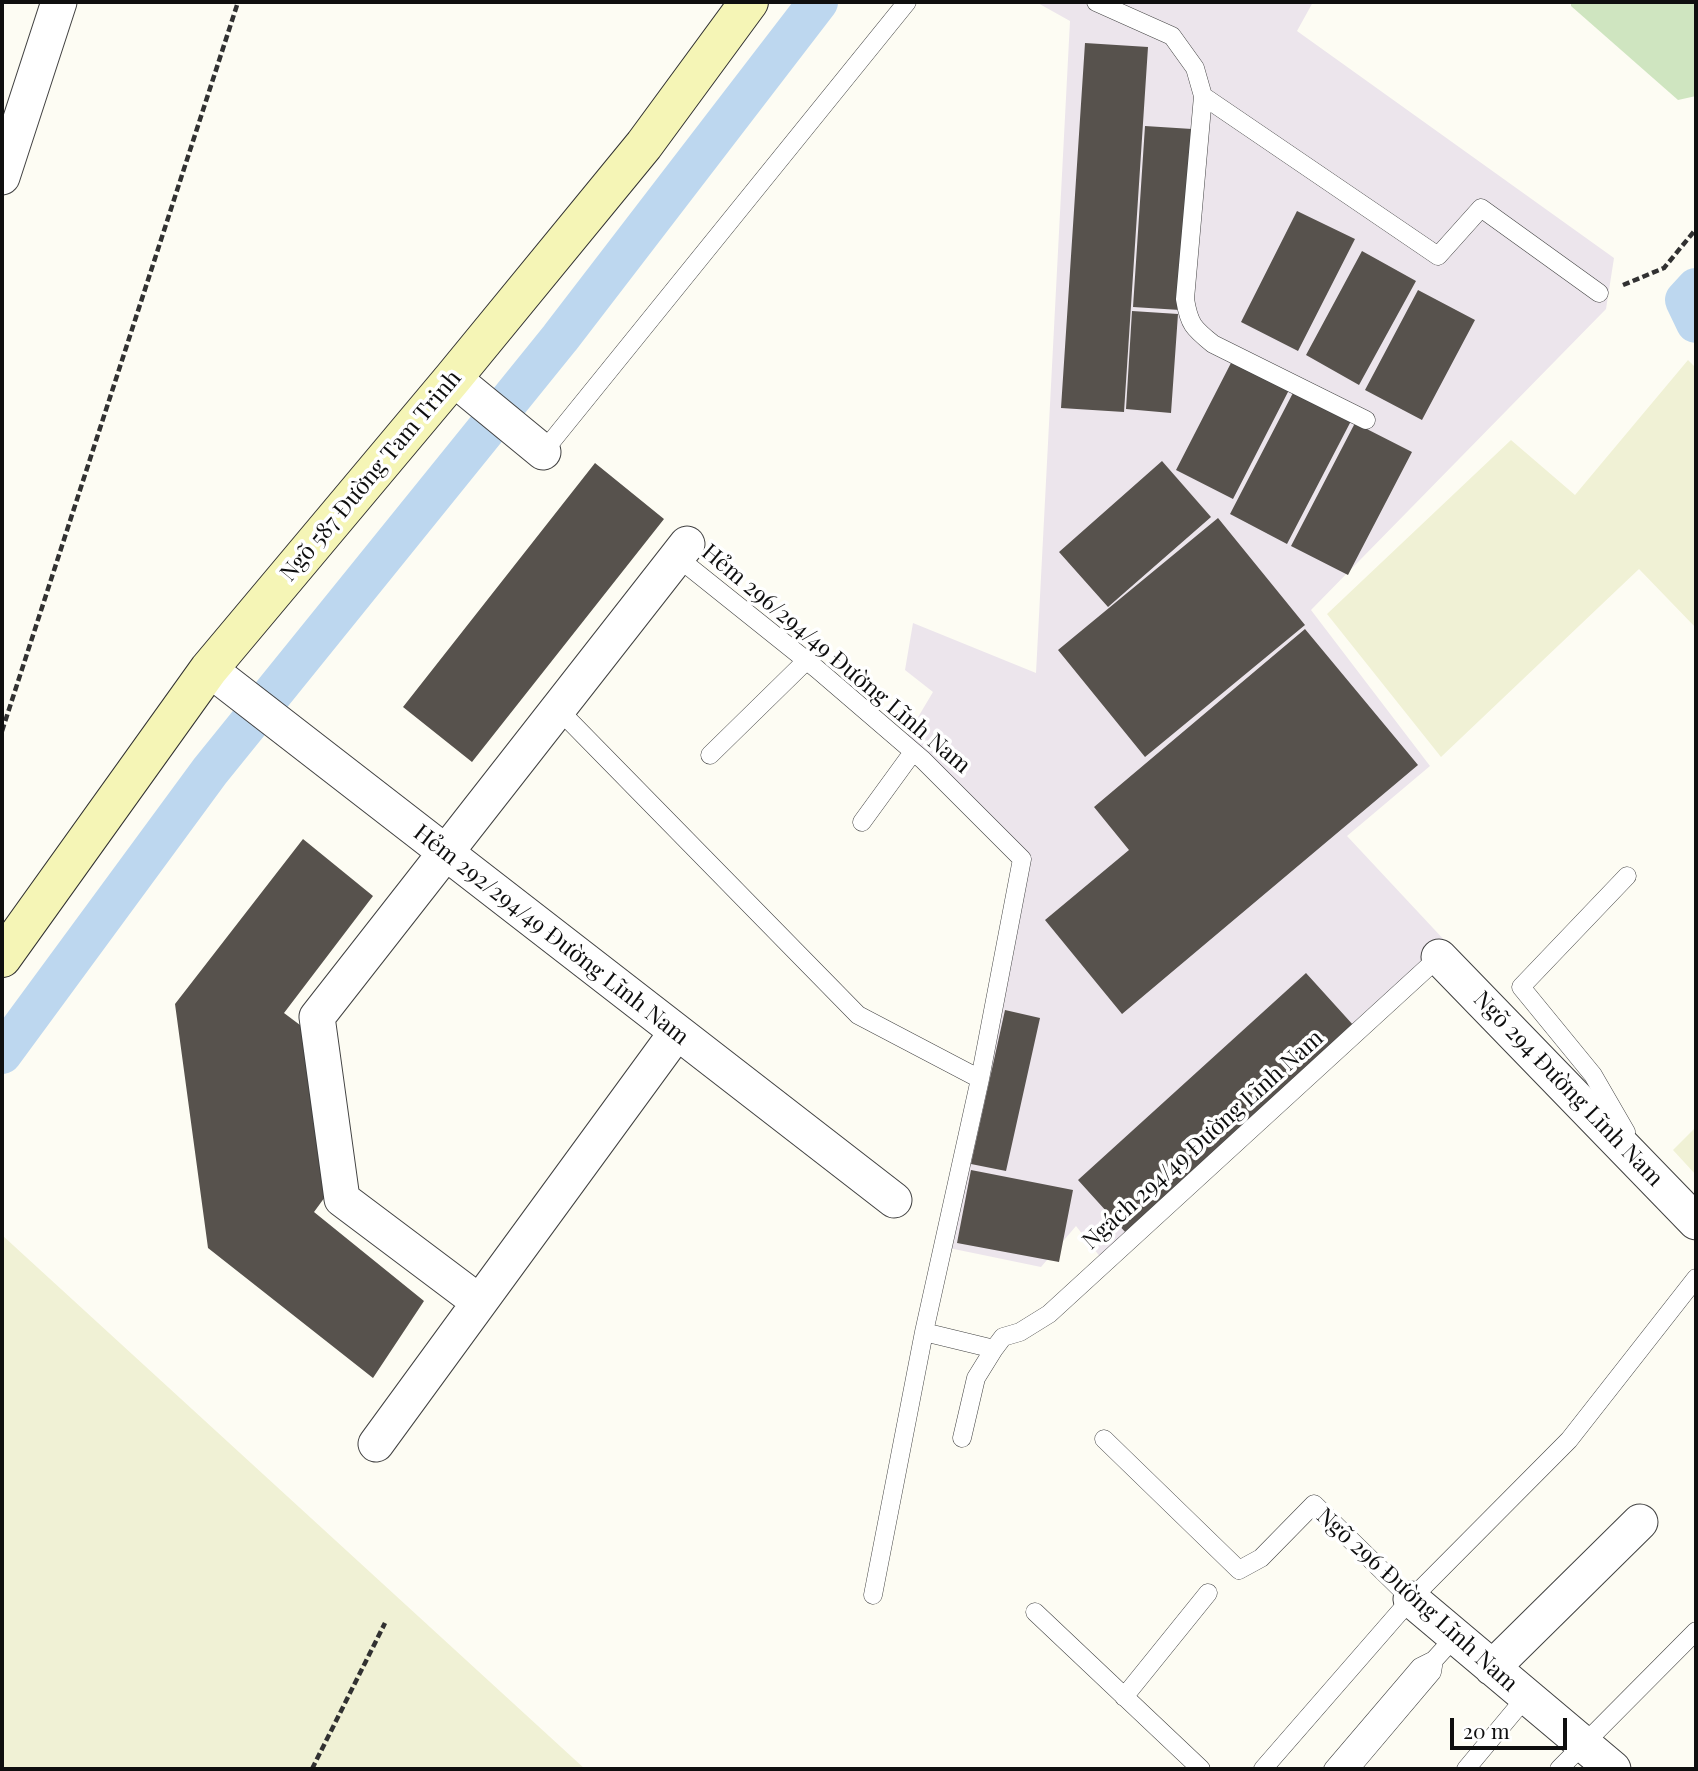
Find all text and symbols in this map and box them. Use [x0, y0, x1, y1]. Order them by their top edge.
street label: Ngõ 587 Đường Tam Trinh [275, 365, 467, 587]
street label: Hẻm 296/294/49 Đường Lĩnh Nam [696, 538, 976, 780]
street label: Hẻm 292/294/49 Đường Lĩnh Nam [408, 819, 694, 1051]
street label: Ngõ 294 Đường Lĩnh Nam [1468, 986, 1668, 1192]
street label: Ngách 294/49 Đường Lĩnh Nam [1077, 1025, 1329, 1255]
street label: Ngõ 296 Đường Lĩnh Nam [1311, 1502, 1523, 1698]
scale bar [1453, 1704, 1570, 1748]
text: 20 m [1463, 1716, 1510, 1744]

